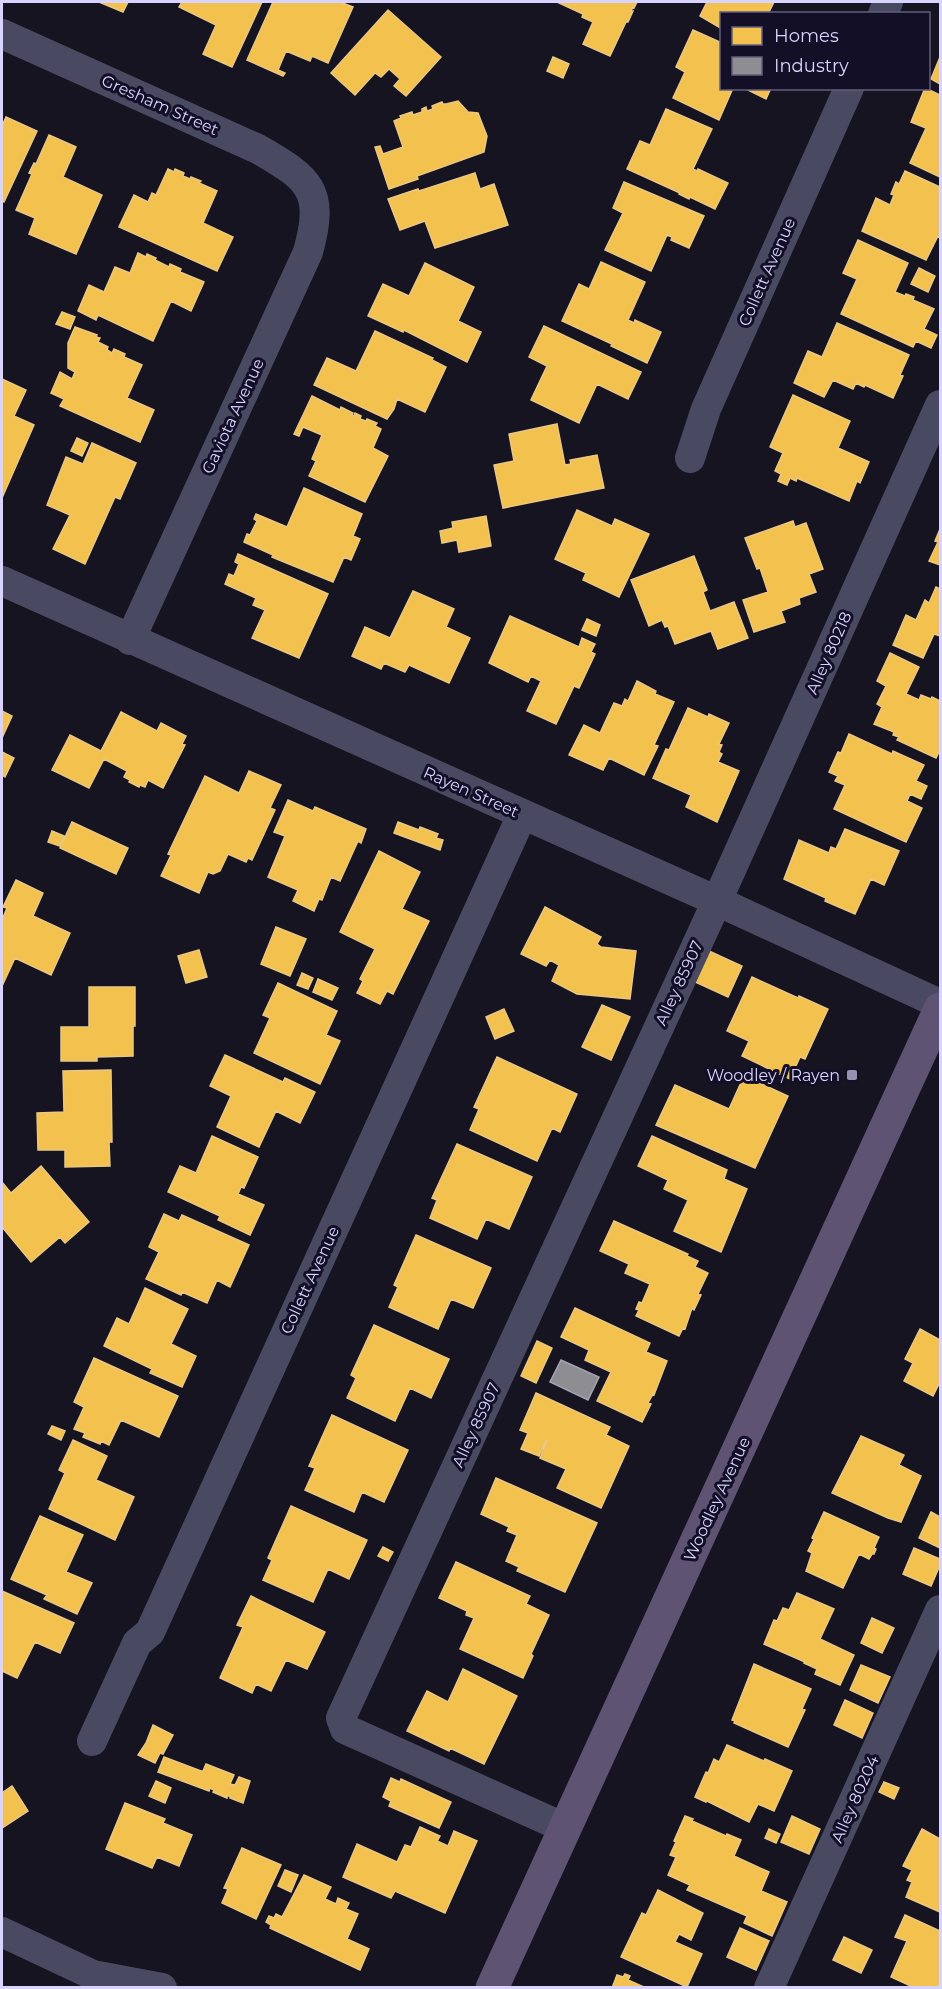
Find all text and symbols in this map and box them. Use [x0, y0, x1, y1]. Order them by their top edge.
legend [720, 12, 930, 90]
text: Homes [774, 25, 839, 47]
text: Industry [774, 55, 849, 77]
street label: Gresham Street [99, 71, 222, 139]
street label: Collett Avenue [735, 215, 799, 329]
street label: Gaviota Avenue [198, 355, 268, 477]
street label: Alley 80218 [802, 609, 856, 697]
street label: Rayen Street [420, 763, 522, 822]
street label: Alley 85907 [651, 938, 707, 1028]
place label: Woodley / Rayen [706, 1066, 840, 1085]
marker: Woodley / Rayen [845, 1068, 859, 1082]
street label: Collett Avenue [277, 1223, 343, 1337]
street label: Alley 85907 [448, 1380, 504, 1470]
street label: Woodley Avenue [680, 1434, 754, 1564]
street label: Alley 80204 [827, 1752, 883, 1846]

